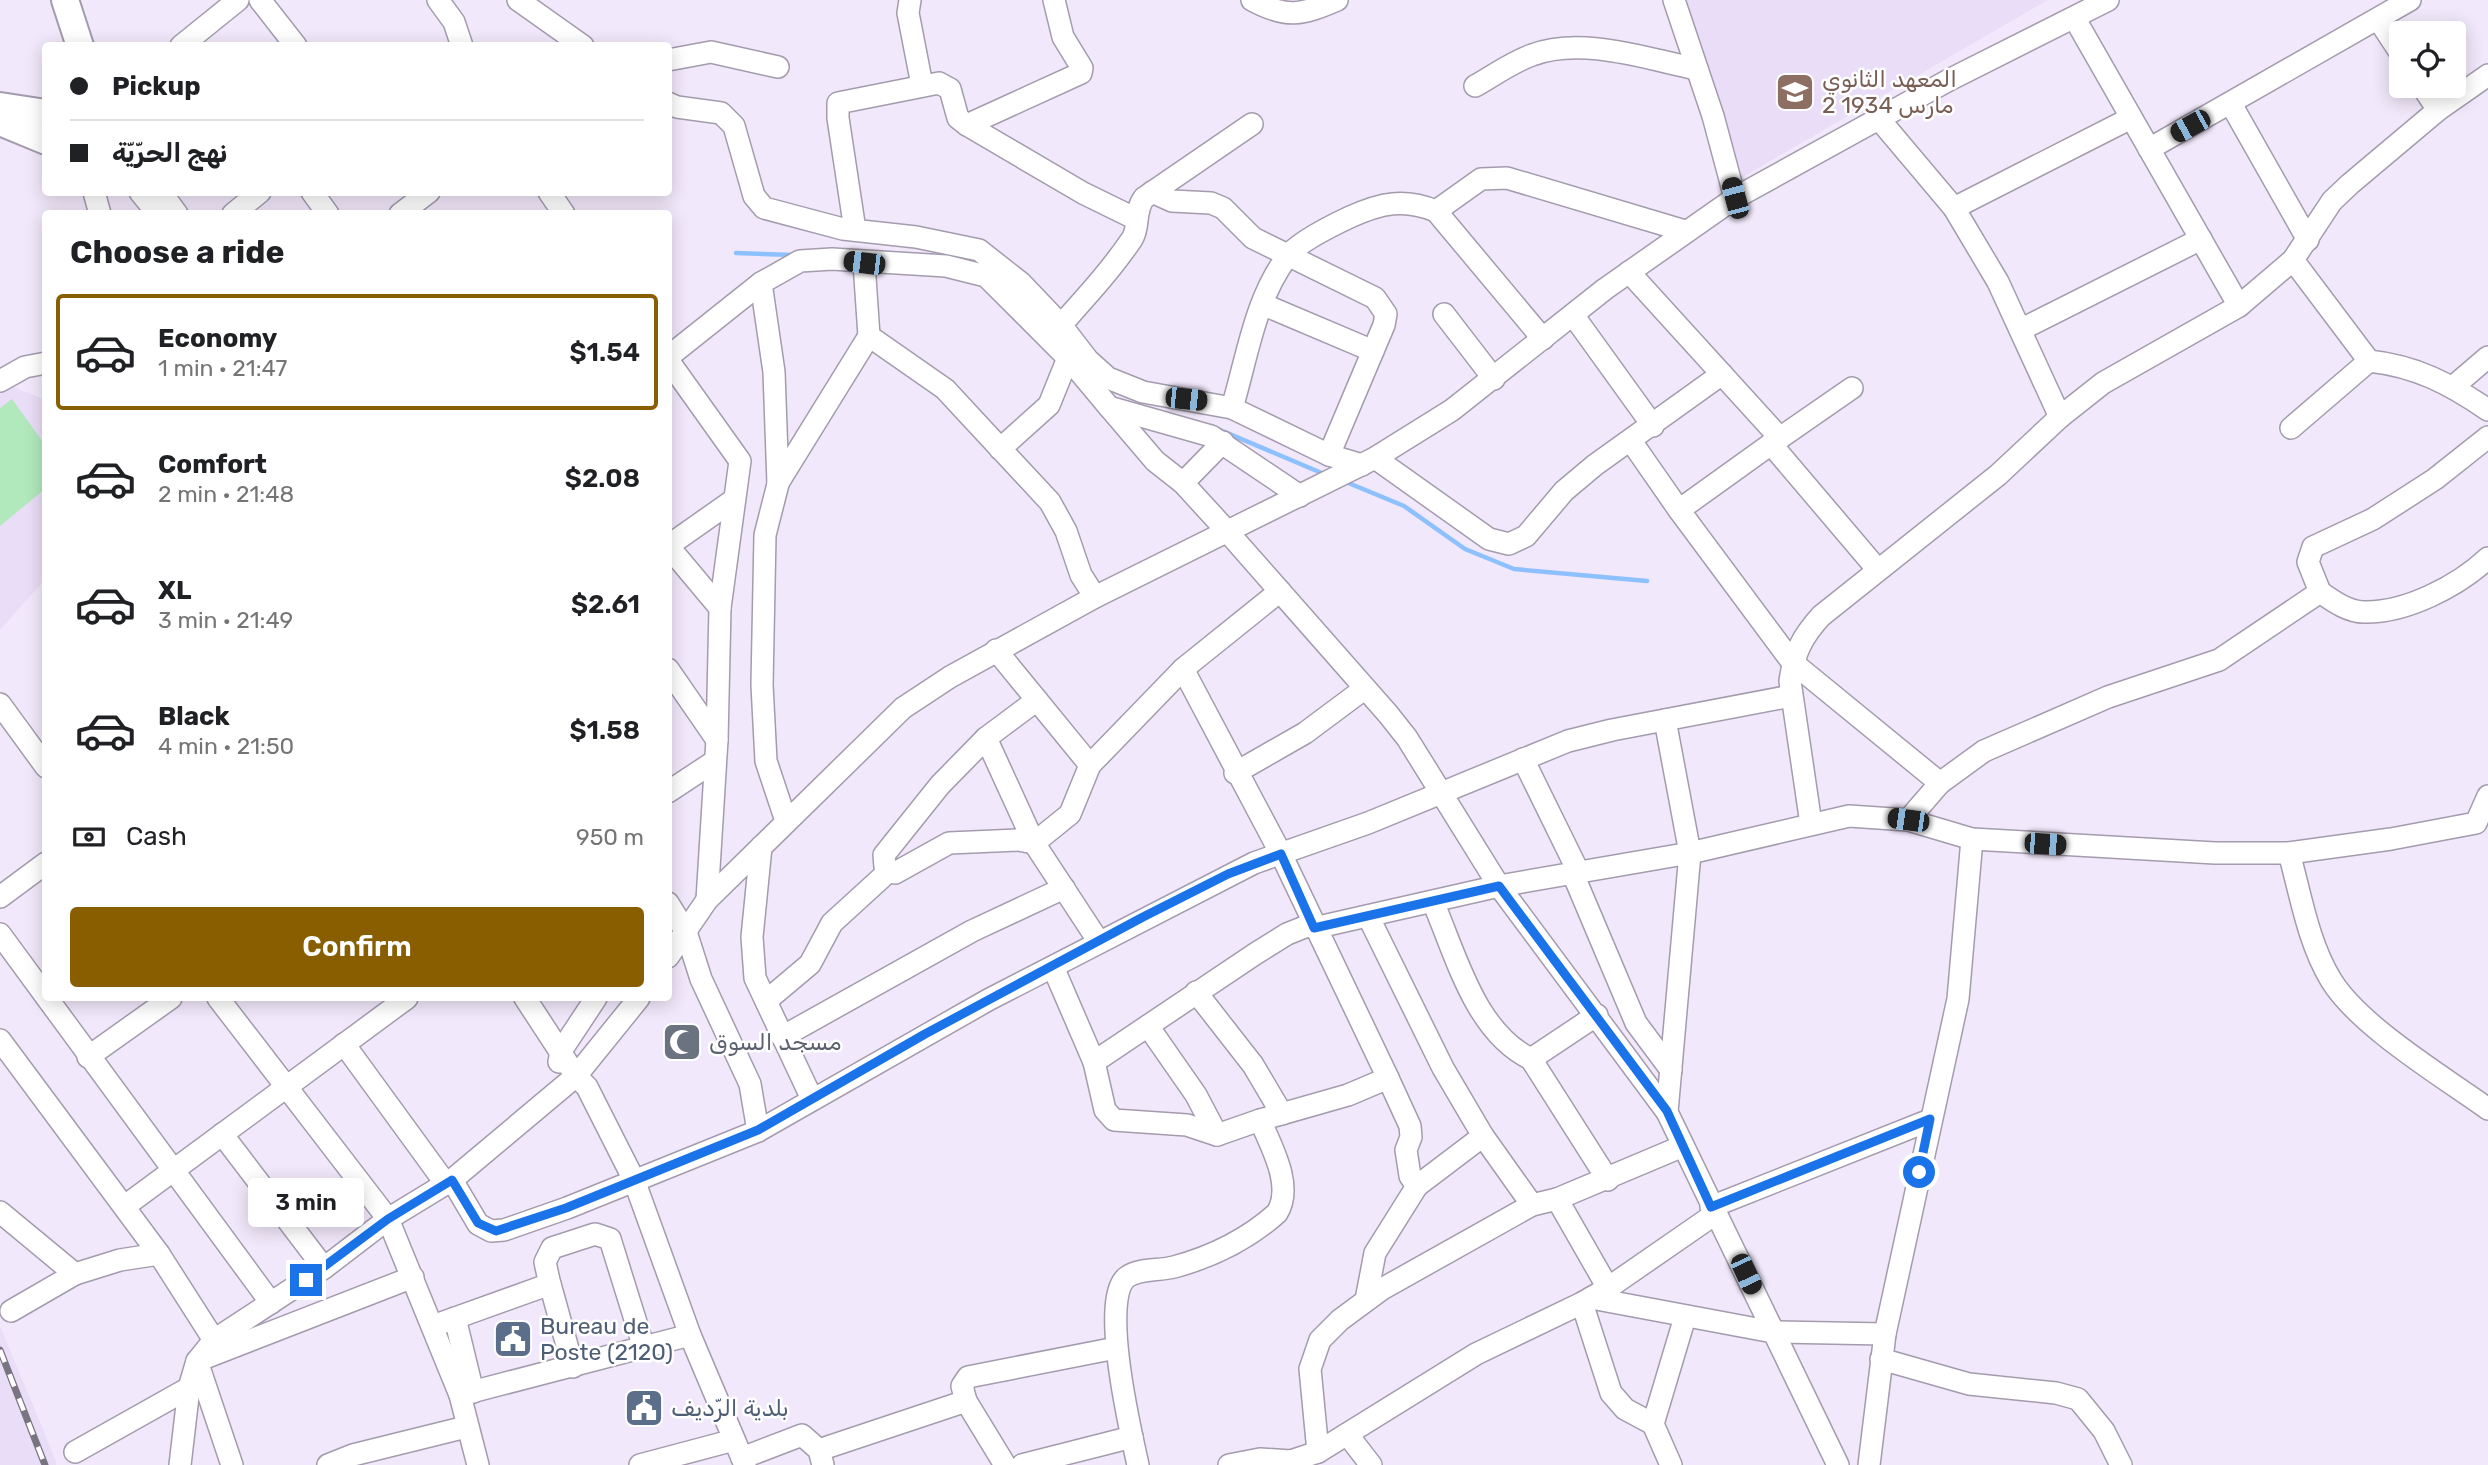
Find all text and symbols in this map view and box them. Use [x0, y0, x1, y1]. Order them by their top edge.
map controls [2389, 21, 2466, 98]
button: locate [2389, 21, 2466, 98]
place label: المعهد الثانوي 2 مارس 1934 [1822, 65, 1957, 119]
text: Pickup [112, 71, 201, 102]
school or university icon: المعهد الثانوي 2 مارس 1934 [1774, 71, 1816, 113]
car [2167, 107, 2214, 145]
text: نهج الحرّيّة [112, 138, 227, 169]
car [1720, 175, 1751, 221]
text: Choose a ride [70, 233, 284, 271]
car [842, 250, 887, 276]
icon: car [74, 321, 137, 384]
text: Economy [158, 323, 277, 354]
text: $1.54 [570, 337, 640, 368]
text: 1 min · 21:47 [158, 354, 287, 382]
car [1165, 386, 1208, 412]
icon: car [74, 447, 137, 510]
text: Comfort [158, 449, 267, 480]
text: $2.08 [565, 463, 640, 494]
text: 2 min · 21:48 [158, 480, 294, 508]
icon: car [74, 573, 137, 636]
text: XL [158, 575, 191, 606]
text: $2.61 [571, 589, 640, 620]
text: 3 min · 21:49 [158, 606, 293, 634]
icon: car [74, 699, 137, 762]
text: Black [158, 701, 230, 732]
text: $1.58 [570, 715, 640, 746]
text: 4 min · 21:50 [158, 732, 294, 760]
car [1886, 807, 1931, 833]
icon: cash [70, 818, 108, 856]
text: Cash [126, 821, 187, 852]
text: 950 m [576, 823, 644, 851]
car [2024, 832, 2067, 856]
button: Confirm [70, 907, 644, 987]
mosque icon: مسجد السوق [661, 1021, 703, 1063]
place label: مسجد السوق [709, 1028, 842, 1056]
route start [1903, 1156, 1935, 1188]
callout: 3 min [248, 1178, 364, 1228]
text: 3 min [275, 1188, 337, 1216]
car [1728, 1251, 1765, 1297]
route end [290, 1264, 322, 1296]
place label: Bureau de Poste (2120) [540, 1312, 673, 1366]
public building icon: Bureau de Poste (2120) [492, 1318, 534, 1360]
public building icon: بلدية الرّديف [623, 1387, 665, 1429]
place label: بلدية الرّديف [671, 1394, 789, 1422]

